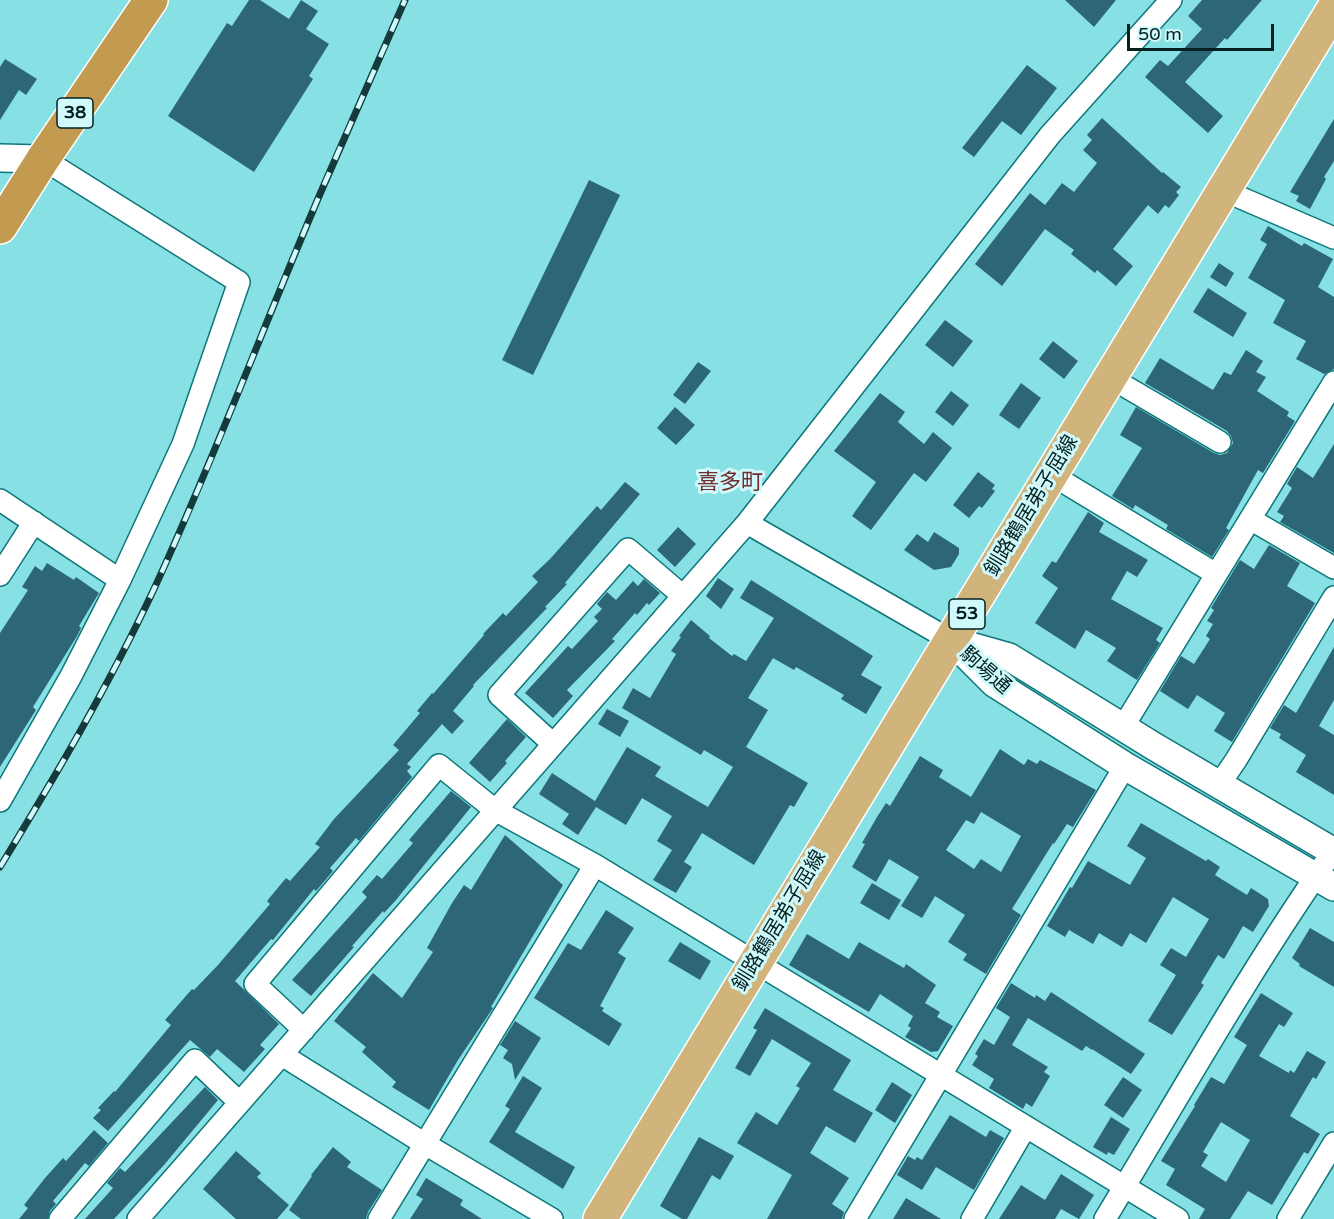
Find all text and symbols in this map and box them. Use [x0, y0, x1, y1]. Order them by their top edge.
scale bar [1130, 12, 1277, 50]
text: 50 m [1138, 23, 1182, 45]
road number: 38 [57, 98, 93, 128]
street label: 釧路鶴居弟子屈線 [981, 431, 1083, 581]
district label: 喜多町 [697, 470, 763, 496]
road number: 53 [949, 599, 985, 629]
street label: 駒場通 [954, 642, 1016, 700]
street label: 釧路鶴居弟子屈線 [729, 846, 831, 996]

